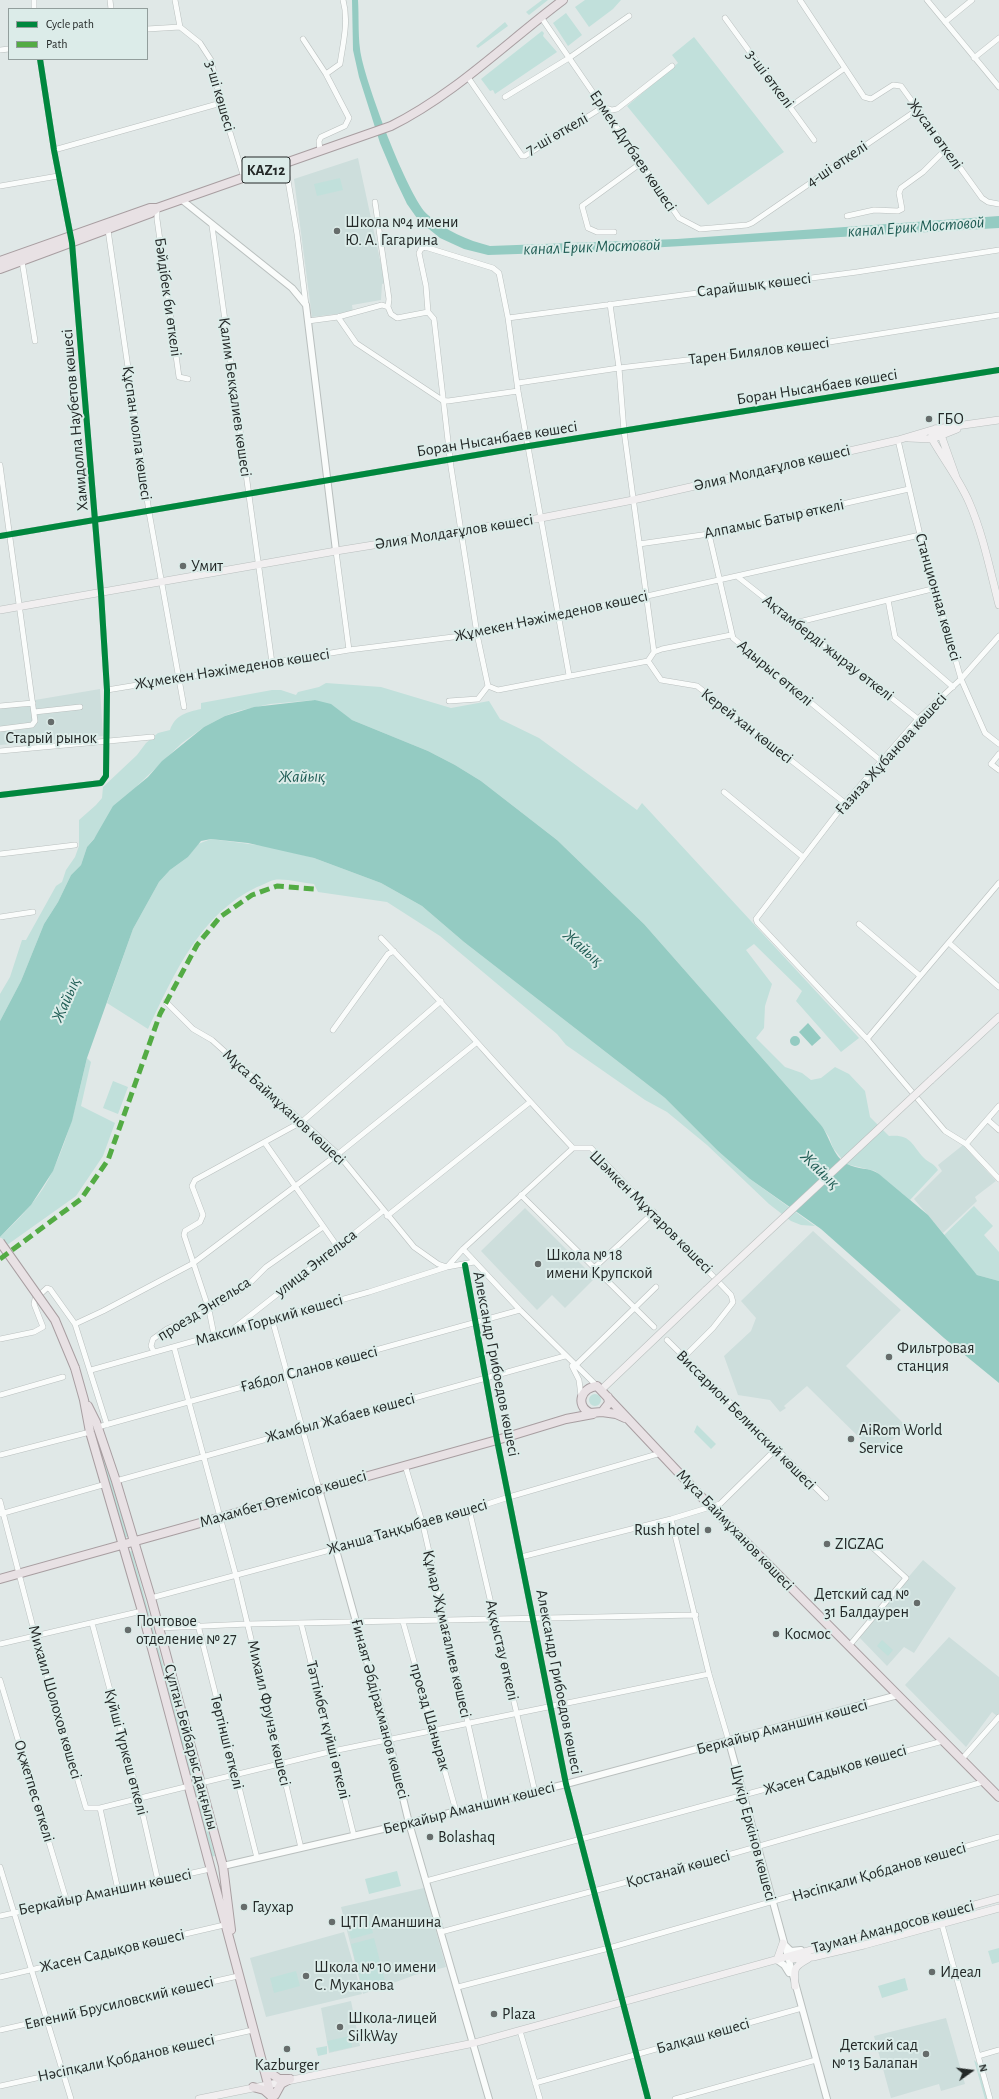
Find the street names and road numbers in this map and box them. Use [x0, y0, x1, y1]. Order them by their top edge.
street label: 3-шi өткелi [742, 46, 798, 112]
street label: 3-ші көшесі [201, 58, 239, 134]
street label: Ермек Дүтбаев көшесi [585, 86, 681, 216]
street label: Жусан өткелі [903, 95, 967, 173]
street label: 7-шi өткелi [522, 108, 592, 160]
street label: 4-шi өткелi [803, 137, 871, 191]
road number: KAZ12 [242, 157, 290, 183]
street label: Бәйдібек би өткелі [150, 236, 186, 358]
street label: Сарайшық көшесі [696, 268, 812, 302]
street label: Қалим Бекқалиев көшесі [214, 316, 256, 478]
street label: Хамидолла Наубетов көшесі [57, 328, 93, 512]
street label: Тарен Билялов көшесі [688, 333, 830, 369]
street label: Құспан молла көшесі [118, 364, 156, 502]
street label: Боран Нысанбаев көшесі [735, 365, 899, 409]
street label: Боран Нысанбаев көшесі [415, 417, 579, 461]
street label: Әлия Молдағұлов көшесі [692, 441, 852, 495]
street label: Алпамыс Батыр өткелі [702, 495, 846, 543]
street label: Әлия Молдағұлов көшесі [373, 510, 535, 554]
street label: Станционная көшесі [911, 531, 965, 663]
street label: Жұмекен Нәжімеденов көшесі [452, 586, 650, 646]
street label: Ақтамберді жырау өткелі [758, 591, 898, 705]
street label: Адырыс өткелі [733, 636, 817, 710]
street label: Жұмекен Нәжімеденов көшесі [133, 644, 331, 694]
street label: Керей хан көшесі [697, 684, 797, 768]
street label: Ғазиза Жұбанова көшесі [831, 689, 951, 819]
street label: Мұса Баймұханов көшесі [218, 1045, 350, 1169]
street label: Шәмкен Мұхтаров көшесі [585, 1146, 717, 1278]
street label: улица Энгельса [271, 1225, 361, 1301]
street label: Александр Грибоедов көшесі [469, 1270, 523, 1458]
street label: проезд Энгельса [154, 1273, 254, 1345]
street label: Максим Горький көшесі [193, 1290, 345, 1350]
street label: Ғабдол Сланов көшесі [238, 1341, 380, 1397]
street label: Виссарион Белинский көшесі [672, 1346, 820, 1494]
street label: Жамбыл Жабаев көшесі [263, 1389, 417, 1447]
street label: Мұса Баймұханов көшесі [672, 1465, 798, 1595]
street label: Махамбет Өтемісов көшесі [197, 1466, 369, 1532]
street label: Жанша Таңқыбаев көшесі [324, 1495, 490, 1559]
street label: Құмар Жұмағалиев көшесі [418, 1548, 476, 1720]
street label: Александр Грибоедов көшесі [532, 1588, 586, 1776]
street label: Аққыстау өткелі [481, 1598, 523, 1702]
street label: Ғинаят Әбдірахманов көшесі [347, 1617, 413, 1801]
street label: Михаил Шолохов көшесі [24, 1623, 86, 1781]
street label: Михаил Фрунзе көшесі [243, 1638, 295, 1788]
street label: Тәттімбет күйші өткелі [302, 1659, 354, 1801]
street label: проезд Шанырак [405, 1661, 455, 1773]
street label: Сұлтан Бейбарыс даңғылы [160, 1662, 222, 1832]
street label: Күйші Түркеш өткелі [100, 1687, 152, 1817]
street label: Төртінші өткелі [206, 1693, 248, 1791]
street label: Беркайыр Аманшин көшесі [694, 1695, 870, 1759]
street label: Оқжетпес өткелі [9, 1738, 59, 1844]
street label: Жәсен Садықов көшесі [761, 1740, 909, 1800]
street label: Шүкір Еркінов көшесі [726, 1763, 780, 1903]
street label: Беркайыр Аманшин көшесі [381, 1777, 557, 1839]
street label: Нәсіпқали Қобданов көшесі [790, 1838, 968, 1906]
street label: Қостанай көшесі [624, 1846, 732, 1892]
street label: Беркайыр Аманшин көшесі [17, 1864, 193, 1920]
street label: Тауман Амандосов көшесі [810, 1896, 976, 1958]
street label: Жасен Садықов көшесі [38, 1925, 186, 1977]
street label: Евгений Брусиловский көшесі [22, 1972, 216, 2034]
street label: Балқаш көшесі [654, 2014, 752, 2058]
street label: Нәсіпқали Қобданов көшесі [36, 2030, 216, 2086]

